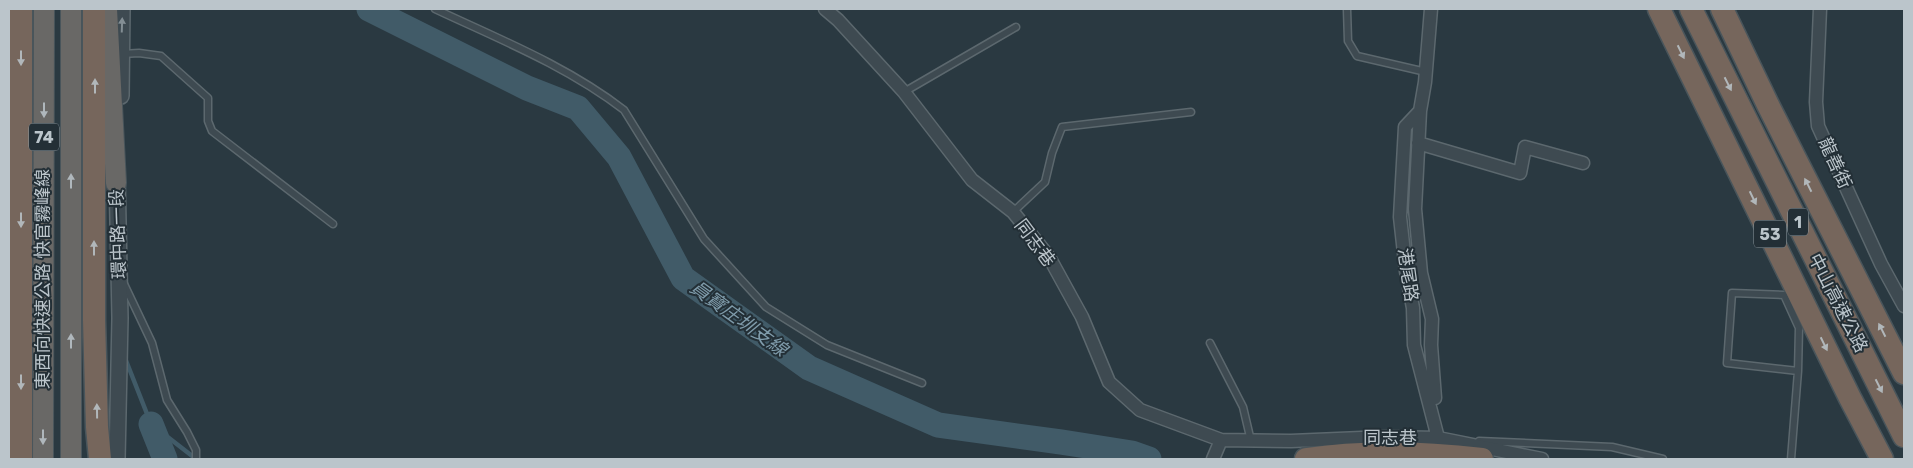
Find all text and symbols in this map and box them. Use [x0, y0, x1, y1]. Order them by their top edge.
one-way arrow [118, 17, 126, 33]
one-way arrow [1677, 45, 1685, 60]
one-way arrow [17, 50, 25, 66]
one-way arrow [91, 77, 99, 93]
one-way arrow [1724, 77, 1732, 91]
one-way arrow [40, 102, 48, 118]
road number: 74 [29, 124, 59, 150]
street label: 龍善街 [1814, 134, 1856, 192]
street label: 東西向快速公路 快官霧峰線 [32, 169, 54, 389]
one-way arrow [67, 173, 75, 189]
one-way arrow [1804, 177, 1813, 192]
street label: 環中路一段 [105, 189, 131, 279]
one-way arrow [1749, 191, 1757, 205]
road number: 1 [1788, 208, 1808, 236]
one-way arrow [17, 212, 25, 228]
street label: 同志巷 [1010, 215, 1060, 271]
road number: 53 [1754, 220, 1786, 248]
one-way arrow [91, 240, 99, 256]
street label: 港尾路 [1393, 247, 1423, 303]
street label: 中山高速公路 [1804, 250, 1872, 356]
water label: 員寶庄圳支線 [686, 276, 793, 362]
one-way arrow [1878, 322, 1886, 337]
one-way arrow [67, 332, 75, 348]
one-way arrow [1820, 337, 1828, 351]
one-way arrow [17, 375, 25, 391]
one-way arrow [1875, 378, 1883, 393]
one-way arrow [92, 402, 100, 418]
street label: 同志巷 [1363, 427, 1417, 449]
one-way arrow [39, 429, 47, 445]

